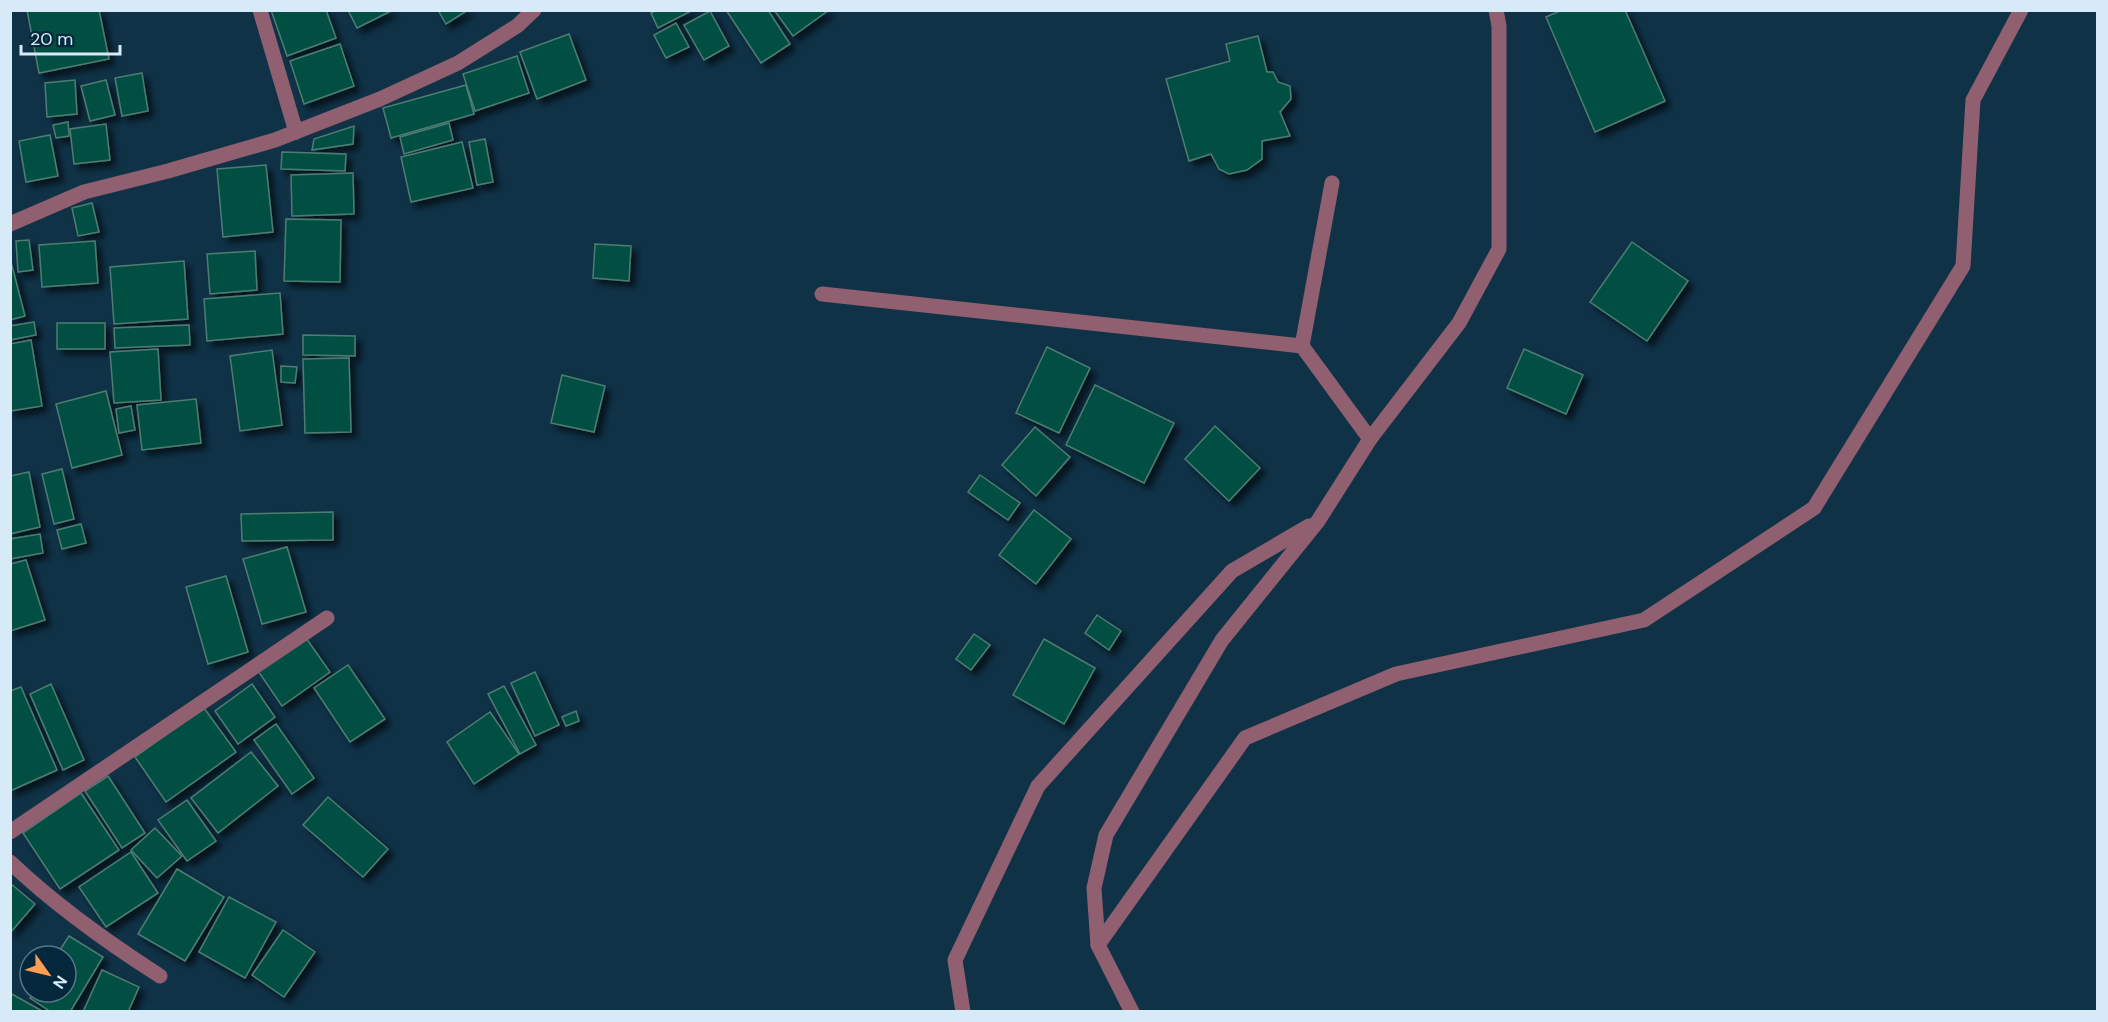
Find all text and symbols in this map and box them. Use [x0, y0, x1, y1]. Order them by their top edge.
scale bar [21, 18, 120, 56]
text: 20 m [30, 27, 73, 51]
north arrow [18, 944, 78, 1004]
text: N [48, 971, 72, 993]

